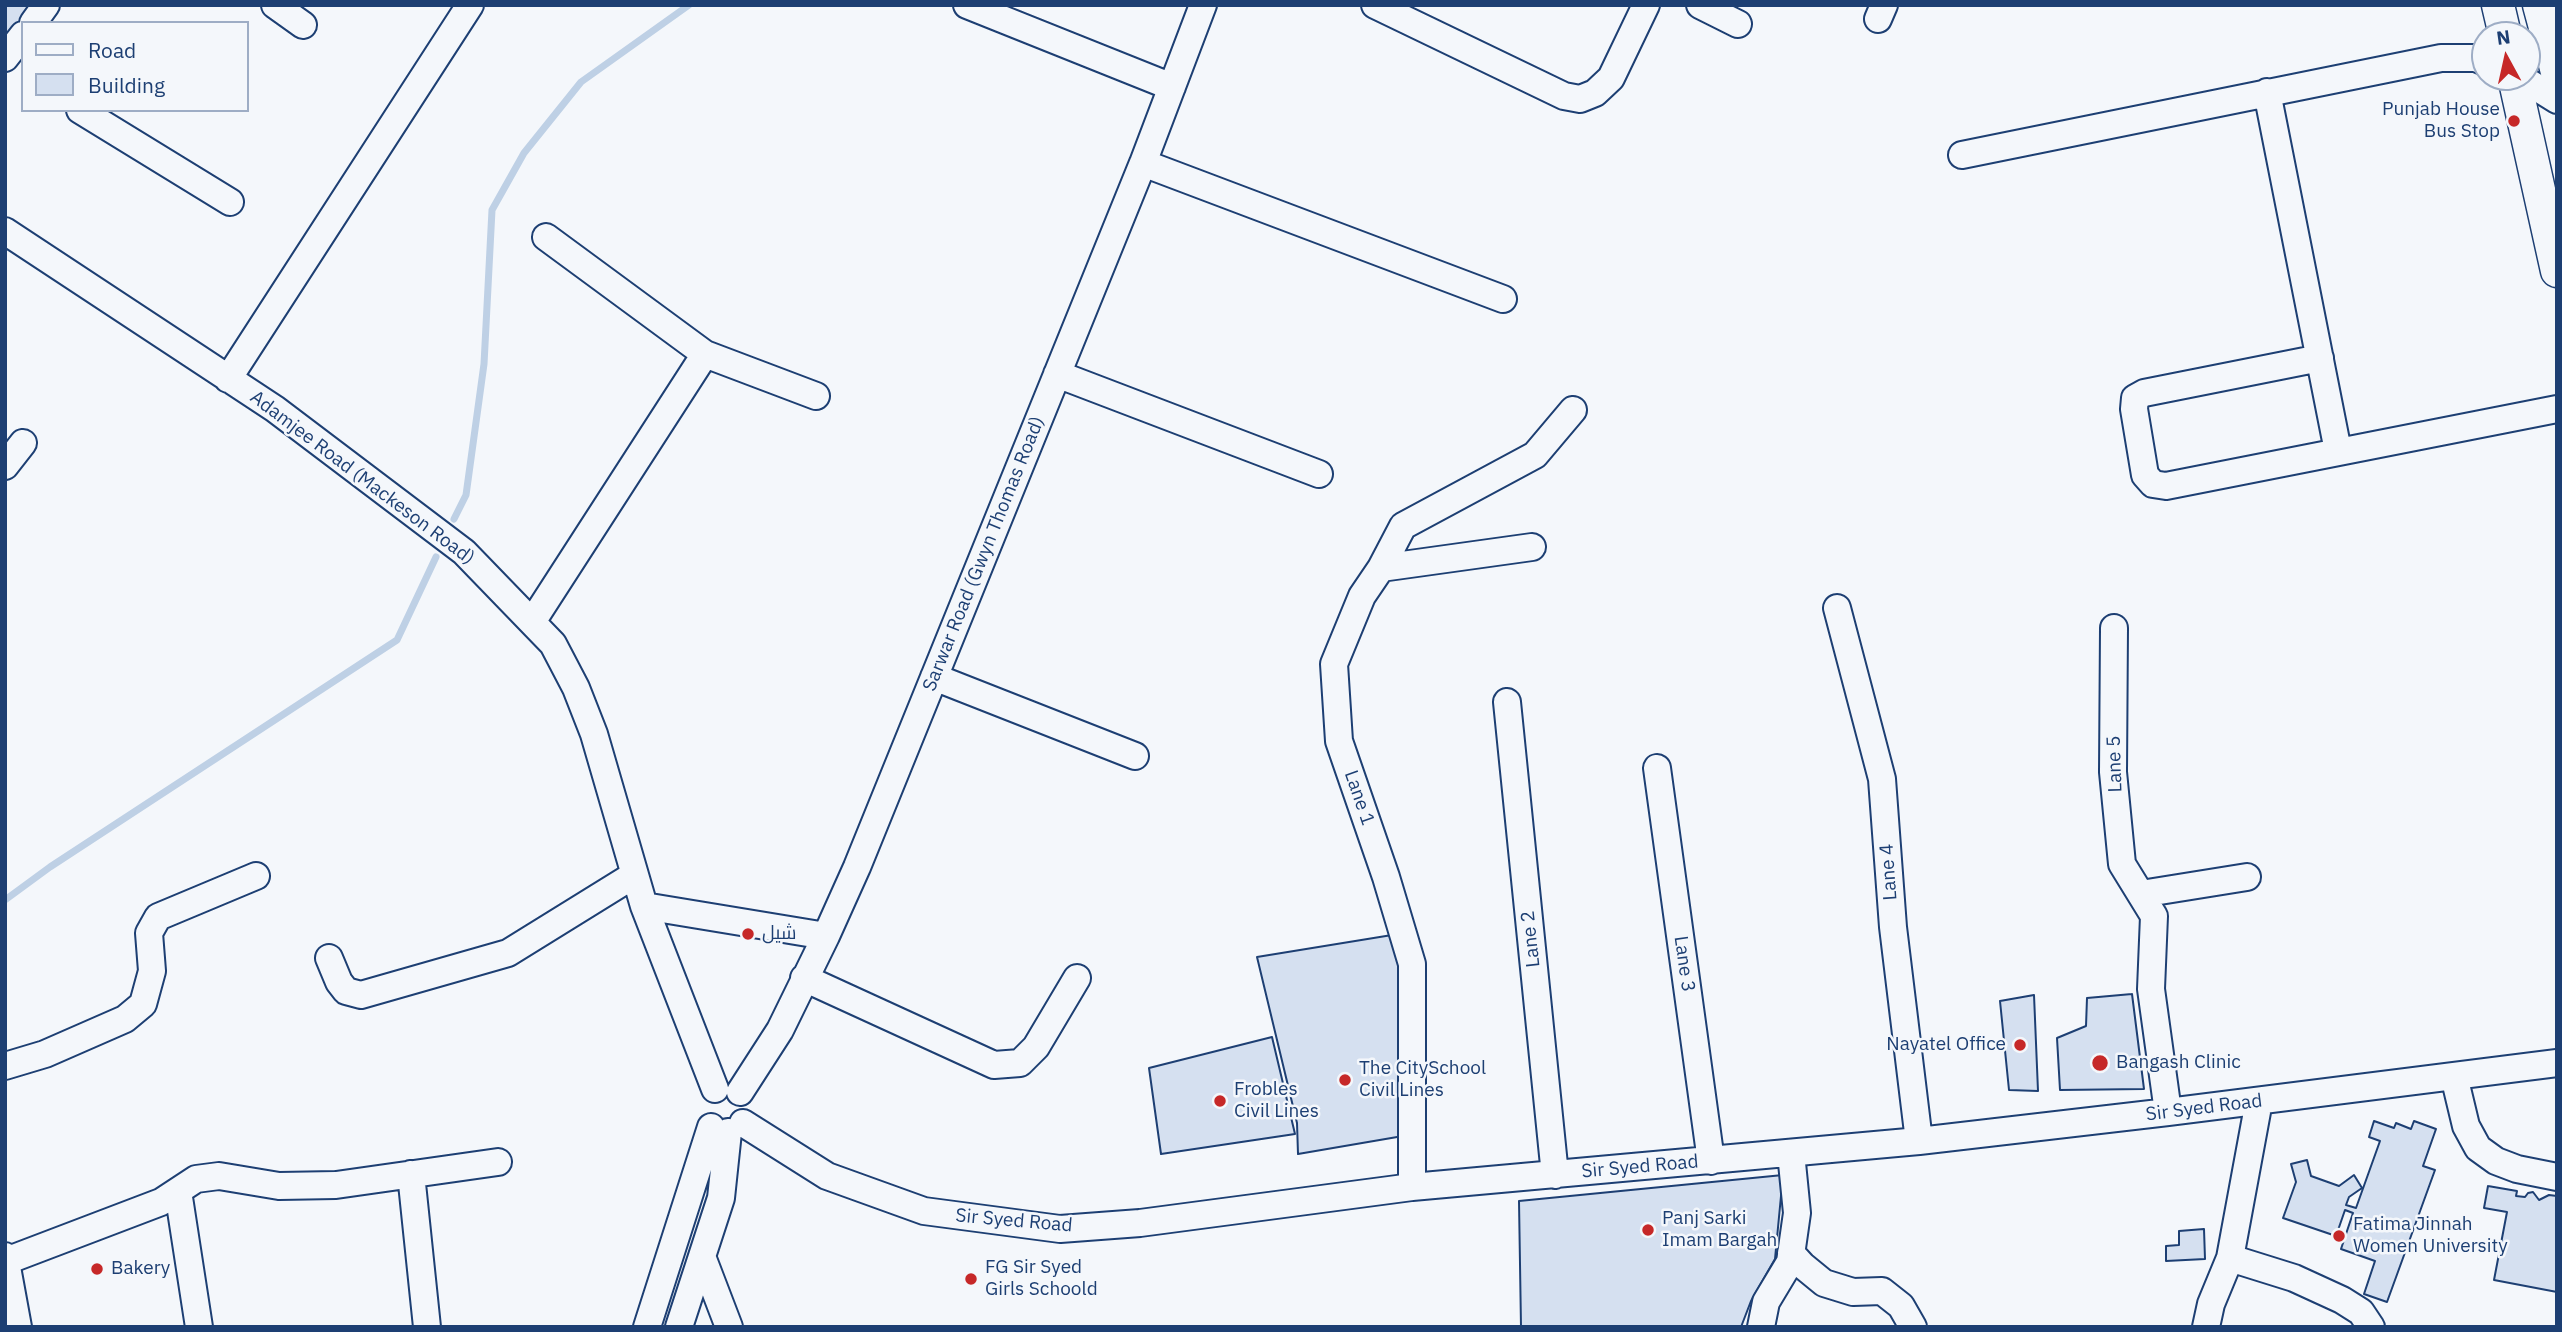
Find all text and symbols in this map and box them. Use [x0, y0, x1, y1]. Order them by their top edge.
legend [21, 21, 248, 112]
north arrow [2471, 21, 2541, 91]
text: N [2495, 24, 2512, 50]
text: Road [88, 36, 136, 64]
text: Building [88, 71, 165, 99]
place label: Punjab House Bus Stop [2382, 99, 2500, 143]
marker: Punjab House Bus Stop [2506, 113, 2522, 129]
street label: Adamjee Road (Mackeson Road) [245, 386, 479, 570]
street label: Sarwar Road (Gwyn Thomas Road) [918, 413, 1050, 695]
street label: Lane 5 [2103, 735, 2127, 793]
street label: Lane 1 [1339, 767, 1379, 829]
street label: Lane 4 [1876, 843, 1902, 901]
street label: Lane 2 [1517, 910, 1545, 968]
place label: شیل [762, 923, 797, 945]
marker: شیل [740, 926, 756, 942]
street label: Lane 3 [1669, 934, 1699, 994]
place label: Nayatel Office [1886, 1034, 2006, 1056]
marker: Nayatel Office [2012, 1037, 2028, 1053]
place label: Bangash Clinic [2116, 1052, 2241, 1074]
marker: Bangash Clinic [2090, 1053, 2110, 1073]
place label: The CitySchool Civil Lines [1359, 1058, 1486, 1102]
marker: The CitySchool Civil Lines [1337, 1072, 1353, 1088]
place label: Frobles Civil Lines [1234, 1079, 1319, 1123]
street label: Sir Syed Road [2144, 1090, 2264, 1126]
marker: Frobles Civil Lines [1212, 1093, 1228, 1109]
street label: Sir Syed Road [1581, 1151, 1699, 1183]
street label: Sir Syed Road [955, 1205, 1073, 1237]
place label: Panj Sarki Imam Bargah [1662, 1208, 1777, 1252]
place label: Fatima Jinnah Women University [2353, 1214, 2508, 1258]
marker: Panj Sarki Imam Bargah [1640, 1222, 1656, 1238]
marker: Fatima Jinnah Women University [2331, 1228, 2347, 1244]
place label: FG Sir Syed Girls Schoold [985, 1257, 1098, 1301]
place label: Bakery [111, 1258, 170, 1280]
marker: Bakery [89, 1261, 105, 1277]
marker: FG Sir Syed Girls Schoold [963, 1271, 979, 1287]

